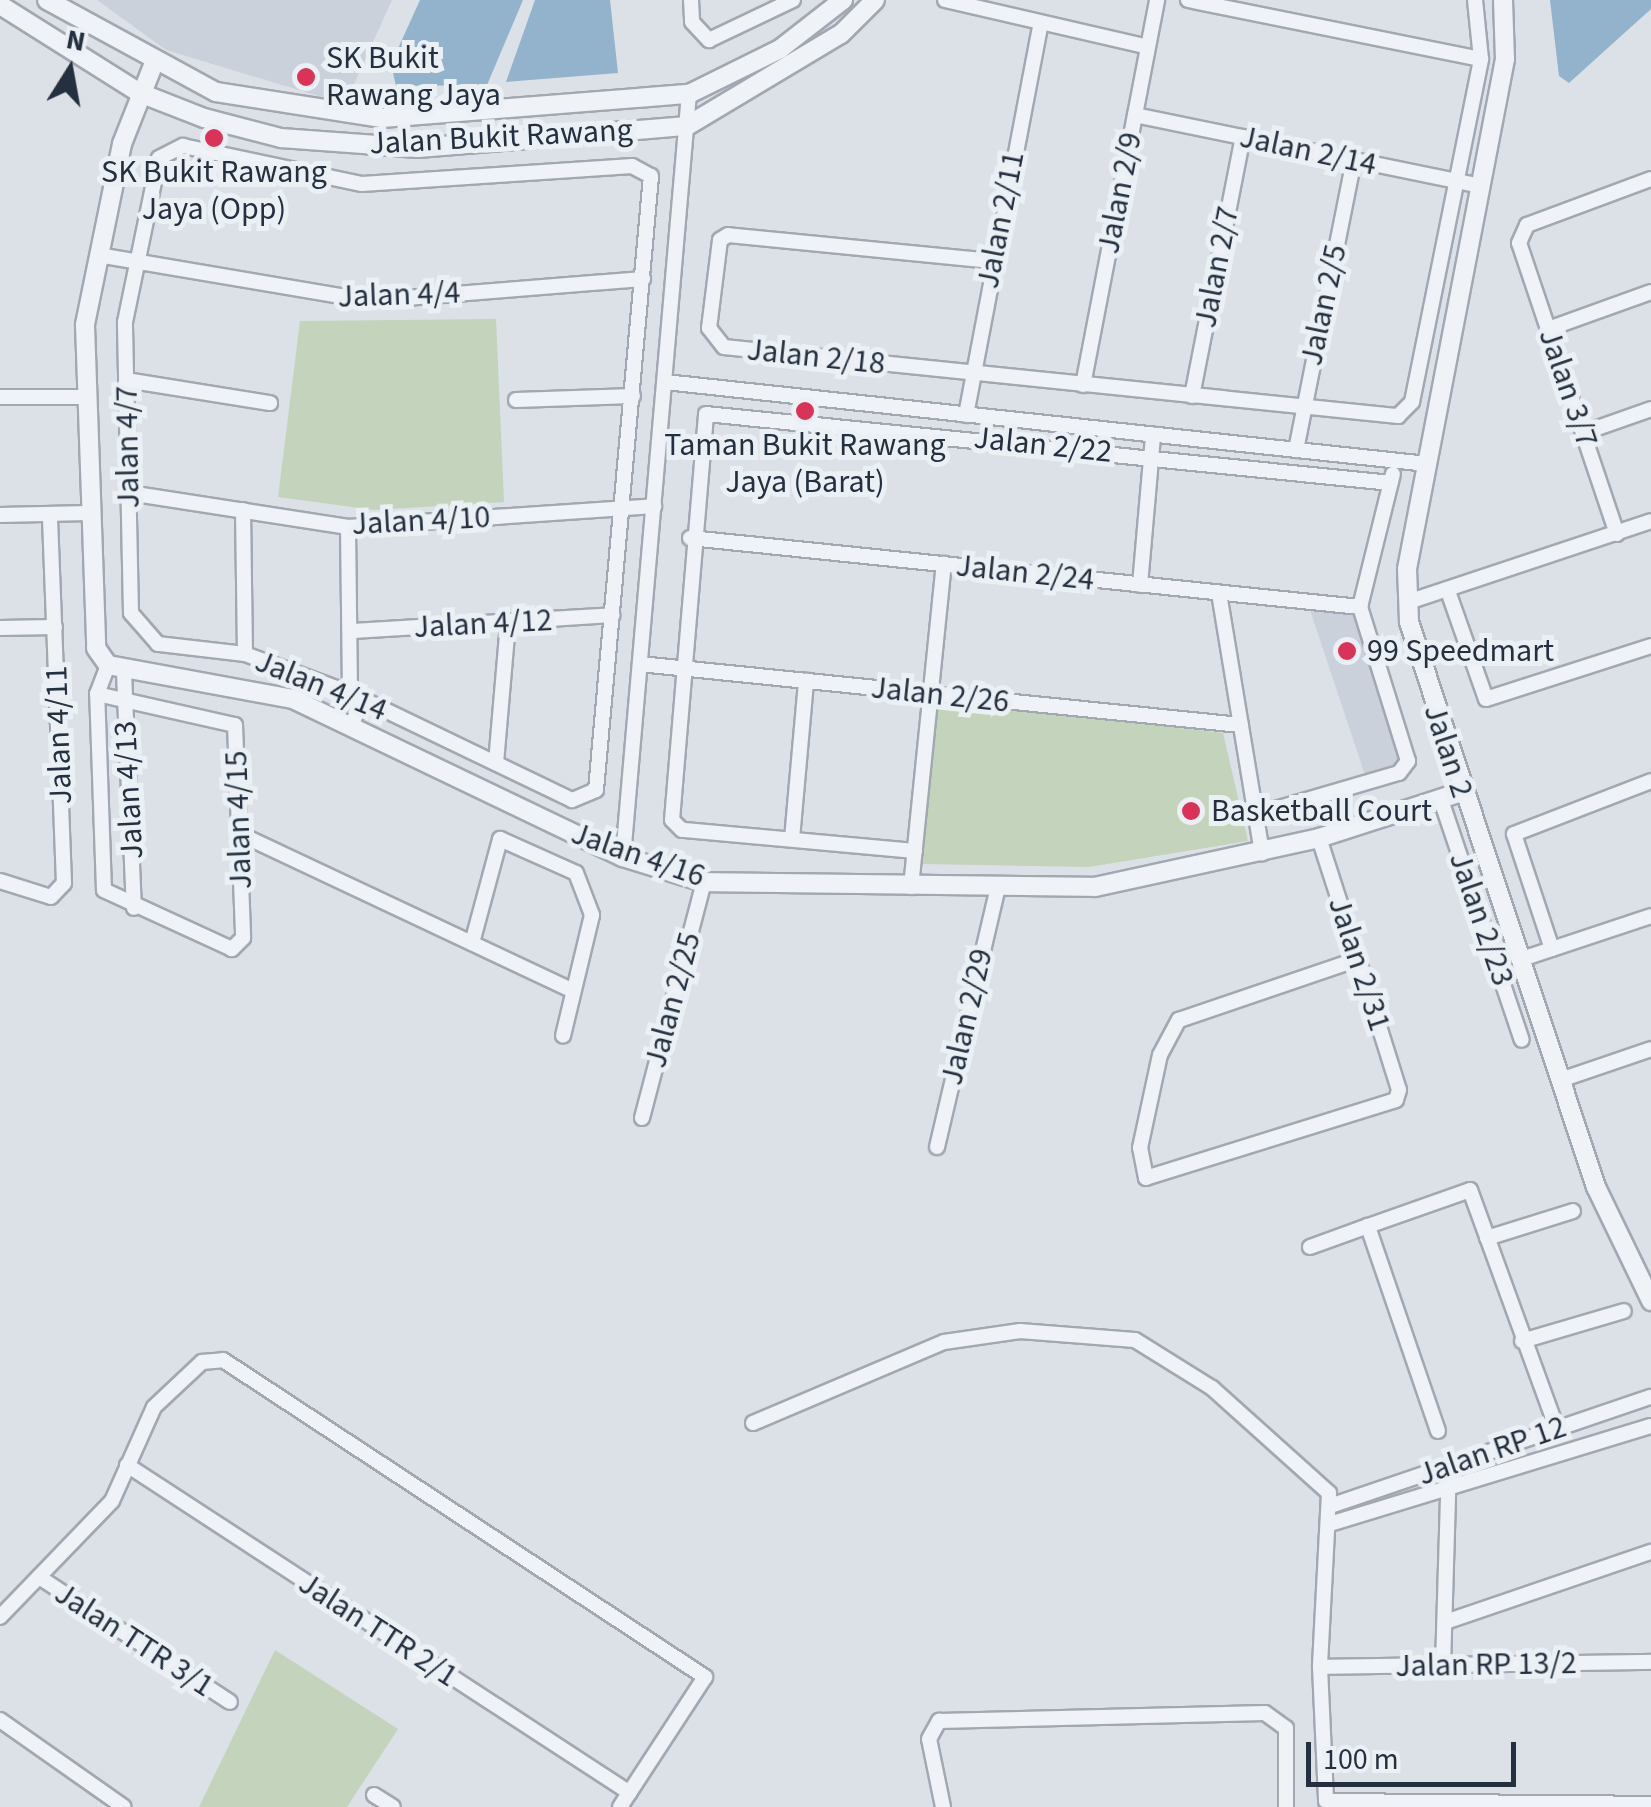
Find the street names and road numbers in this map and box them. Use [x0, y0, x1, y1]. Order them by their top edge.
street label: Jalan Bukit Rawang [368, 111, 634, 163]
street label: Jalan 2/14 [1236, 118, 1380, 184]
street label: Jalan 2/9 [1089, 129, 1151, 257]
street label: Jalan 2/11 [969, 148, 1033, 292]
street label: Jalan 2/7 [1186, 203, 1248, 331]
street label: Jalan 2/5 [1292, 241, 1356, 369]
street label: Jalan 4/4 [337, 274, 461, 316]
street label: Jalan 3/7 [1530, 324, 1606, 452]
street label: Jalan 2/18 [745, 331, 887, 383]
street label: Jalan 4/7 [108, 385, 148, 509]
street label: Jalan 2/22 [972, 419, 1114, 471]
street label: Jalan 4/10 [351, 498, 491, 544]
street label: Jalan 2/24 [954, 547, 1096, 599]
street label: Jalan 4/12 [413, 601, 553, 647]
street label: Jalan 4/14 [250, 642, 392, 730]
street label: Jalan 4/11 [37, 665, 81, 805]
street label: Jalan 2/26 [869, 669, 1011, 721]
street label: Jalan 2 [1415, 700, 1481, 802]
street label: Jalan 4/13 [106, 720, 152, 860]
street label: Jalan 4/15 [217, 750, 261, 890]
street label: Jalan 4/16 [566, 814, 710, 896]
street label: Jalan 2/23 [1440, 847, 1522, 991]
street label: Jalan 2/31 [1319, 892, 1399, 1036]
street label: Jalan 2/25 [637, 928, 709, 1072]
street label: Jalan 2/29 [933, 945, 1001, 1089]
street label: Jalan RP 12 [1413, 1408, 1571, 1494]
street label: Jalan TTR 2/1 [291, 1564, 465, 1696]
street label: Jalan TTR 3/1 [47, 1574, 221, 1706]
street label: Jalan RP 13/2 [1395, 1644, 1577, 1686]

